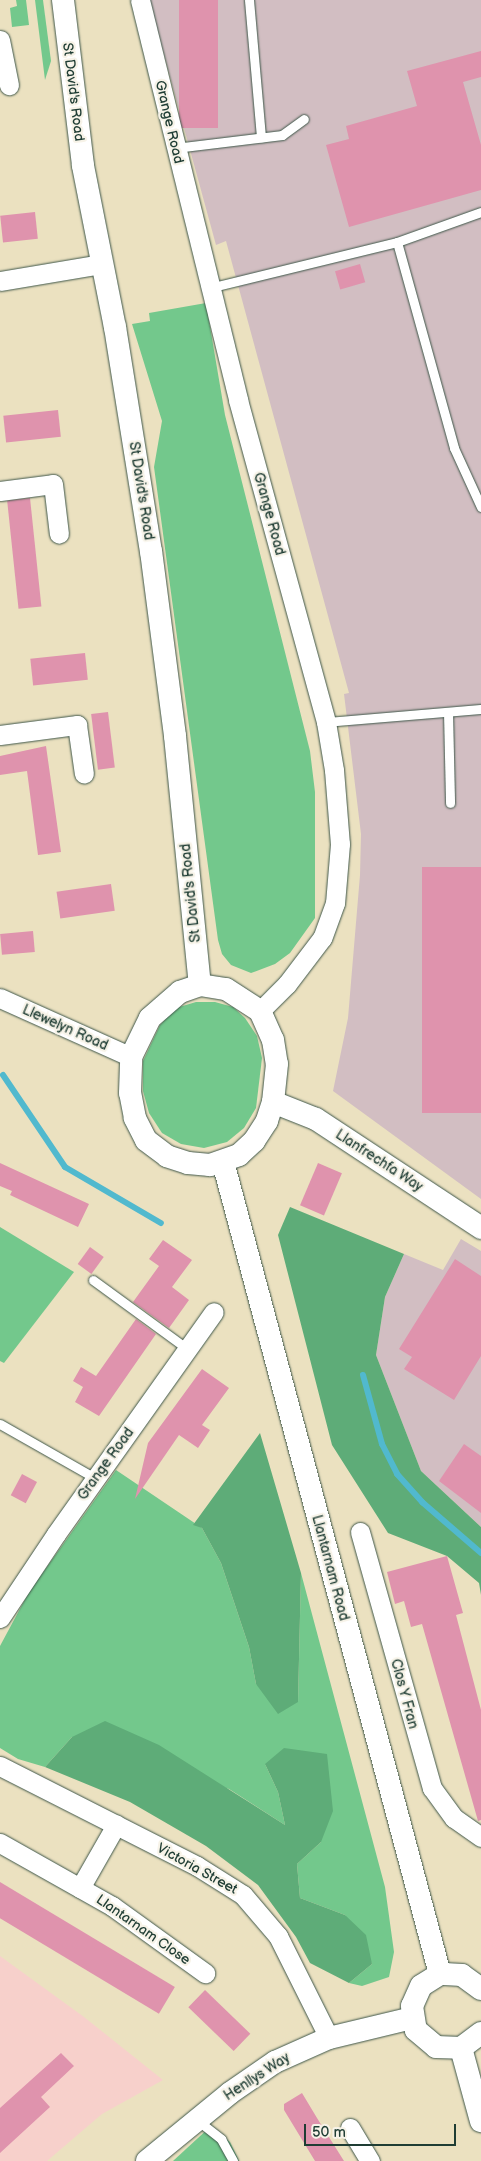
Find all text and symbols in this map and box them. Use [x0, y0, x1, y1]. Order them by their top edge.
street label: St David's Road [59, 42, 87, 142]
street label: Grange Road [151, 79, 187, 165]
street label: St David's Road [125, 441, 157, 541]
street label: Grange Road [250, 471, 288, 557]
street label: St David's Road [177, 843, 205, 943]
street label: Llewelyn Road [20, 1002, 110, 1054]
street label: Llanfrechfa Way [332, 1126, 426, 1196]
street label: Grange Road [74, 1425, 138, 1503]
street label: Llantarnam Road [308, 1513, 352, 1623]
street label: Clos Y Fran [386, 1657, 422, 1731]
street label: Victoria Street [154, 1840, 240, 1898]
street label: Llantarnam Close [93, 1891, 193, 1969]
street label: Henllys Way [221, 2049, 293, 2105]
scale bar [306, 2114, 458, 2146]
text: 50 m [312, 2123, 346, 2142]

